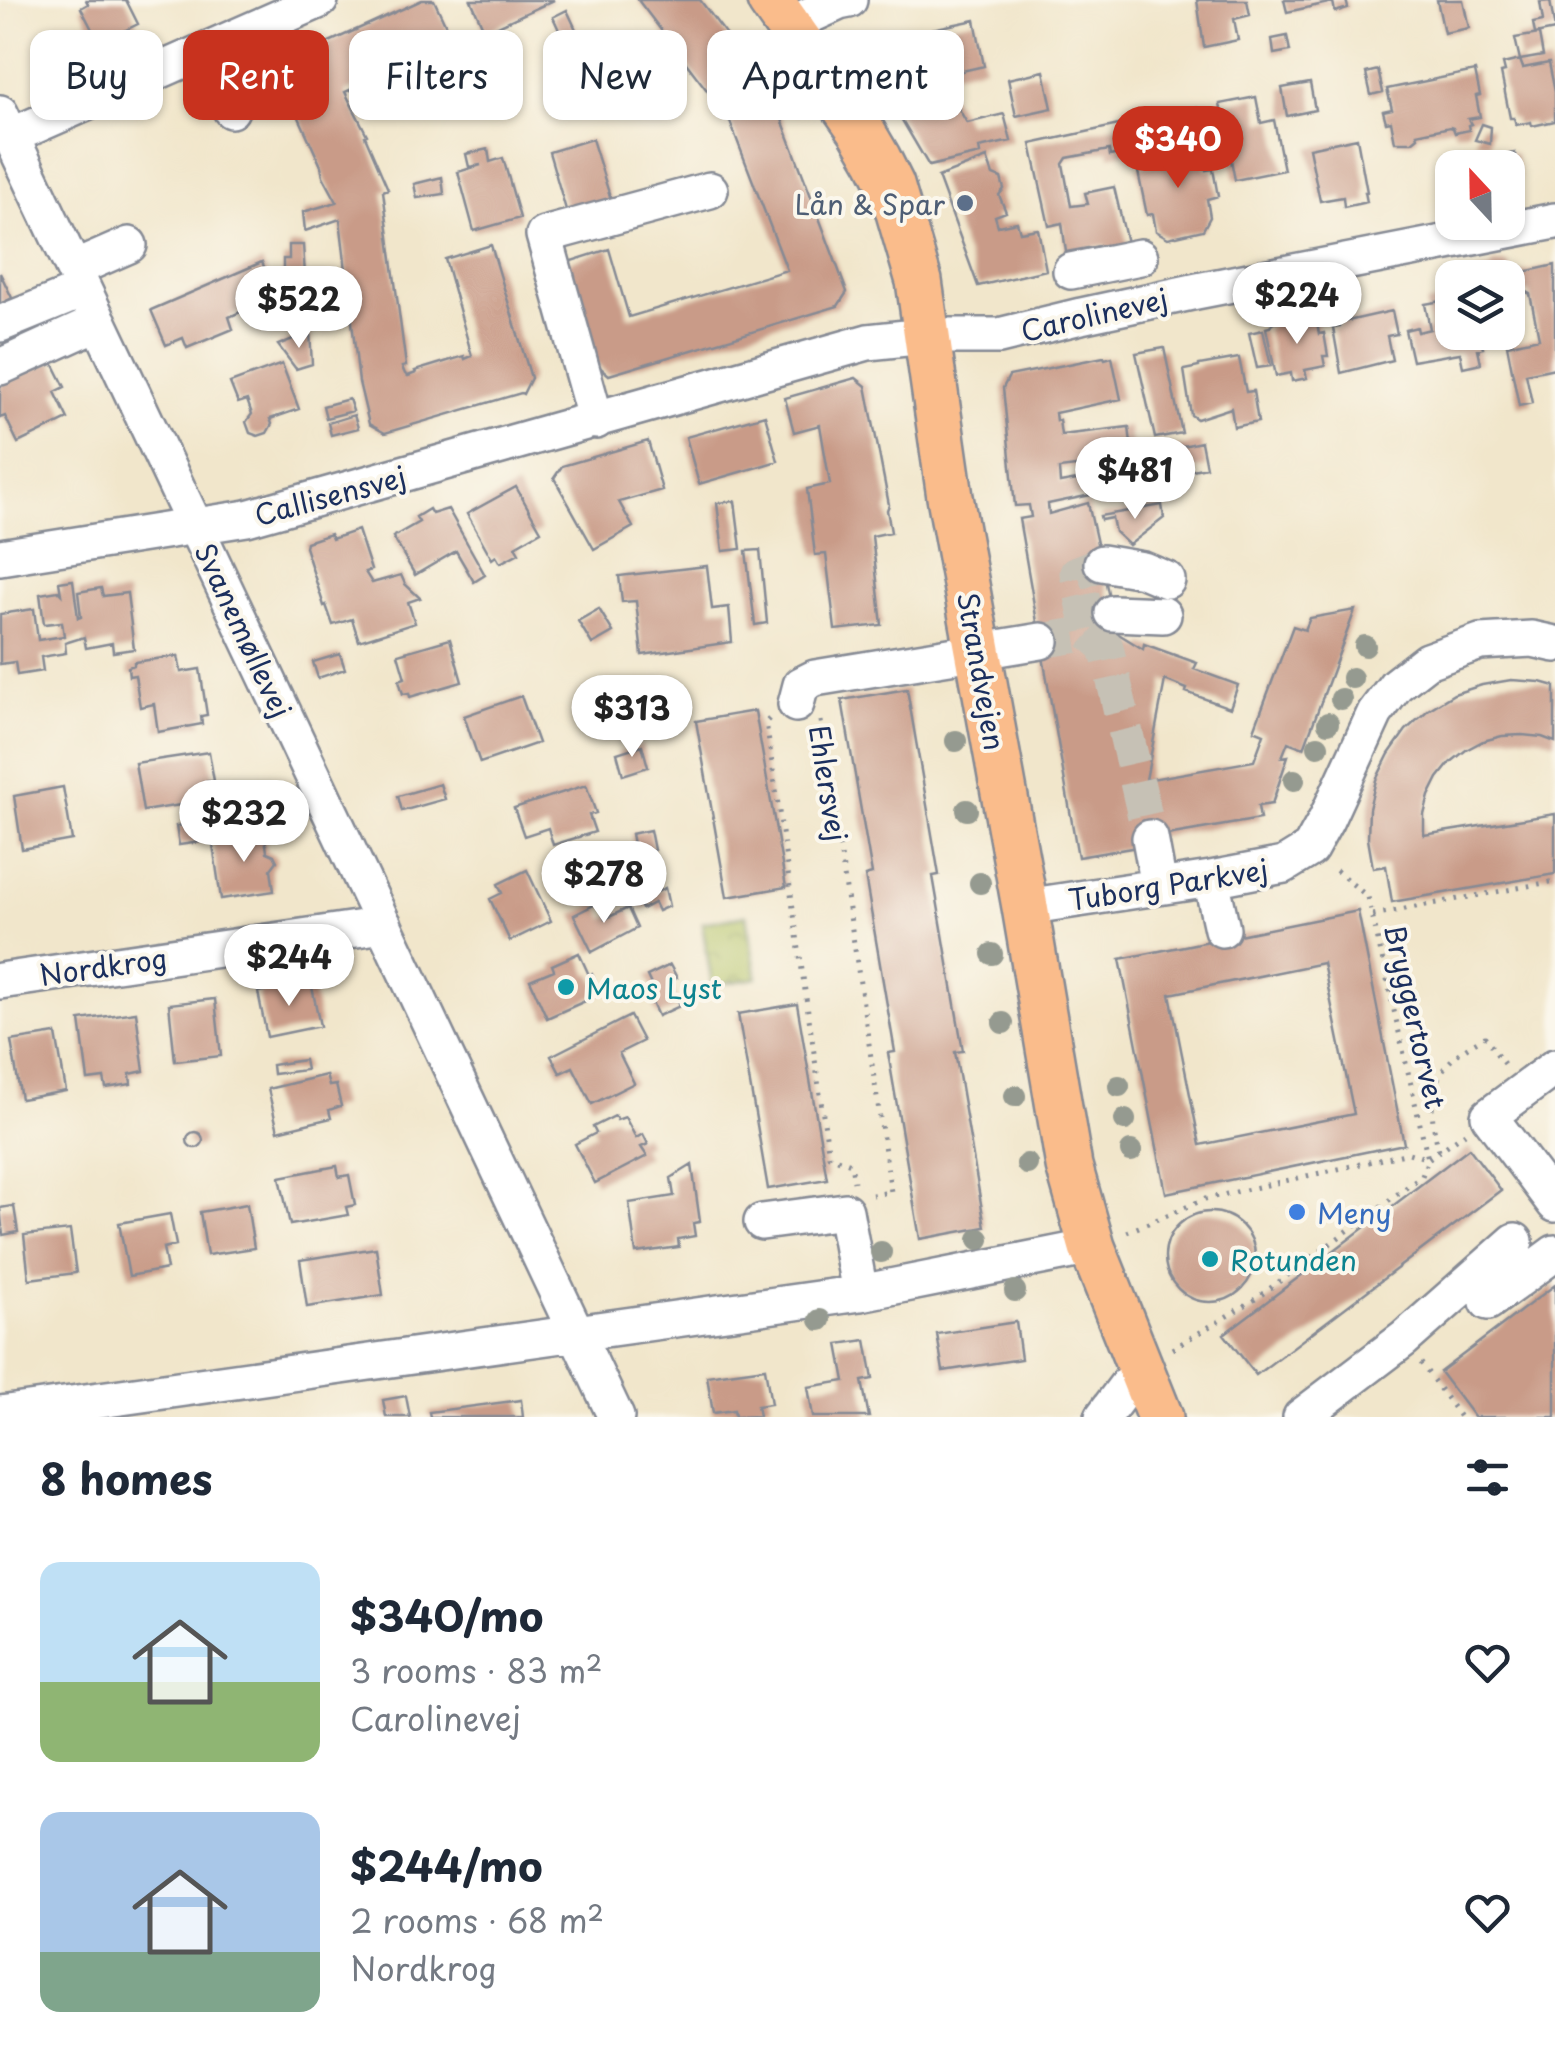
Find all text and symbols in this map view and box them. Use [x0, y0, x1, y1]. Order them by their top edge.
chip: Buy [30, 30, 163, 120]
chip: Rent [183, 30, 329, 120]
chip: Filters [349, 30, 523, 120]
chip: New [543, 30, 687, 120]
chip: Apartment [707, 30, 964, 120]
pin: $340 [1119, 106, 1237, 191]
text: $340 [1134, 114, 1222, 162]
north arrow [1435, 150, 1525, 240]
map controls [1435, 150, 1525, 350]
place label: Lån & Spar [795, 182, 945, 225]
marker: Lån & Spar [954, 192, 976, 214]
button: layers [1435, 260, 1525, 350]
pin: $224 [1238, 262, 1356, 347]
pin: $522 [240, 266, 358, 351]
text: $224 [1255, 270, 1339, 318]
text: $522 [257, 274, 341, 322]
street label: Carolinevej [1016, 276, 1172, 352]
pin: $481 [1076, 437, 1194, 522]
text: $481 [1097, 445, 1173, 493]
street label: Callisensvej [249, 454, 411, 536]
street label: Svanemøllevej [185, 536, 303, 724]
street label: Strandvejen [947, 589, 1017, 753]
pin: $313 [573, 675, 691, 760]
text: $313 [594, 683, 671, 731]
street label: Ehlersvej [799, 722, 859, 844]
pin: $232 [185, 780, 303, 865]
text: $232 [201, 788, 287, 836]
pin: $278 [545, 841, 663, 926]
street label: Tuborg Parkvej [1065, 847, 1271, 921]
text: $278 [564, 849, 644, 897]
street label: Bryggertorvet [1374, 919, 1458, 1113]
pin: $244 [230, 924, 348, 1009]
text: $244 [246, 932, 332, 980]
street label: Nordkrog [37, 936, 169, 996]
place label: Maos Lyst [586, 966, 722, 1009]
marker: Maos Lyst [555, 976, 577, 998]
place label: Meny [1317, 1191, 1391, 1234]
marker: Meny [1286, 1201, 1308, 1223]
place label: Rotunden [1230, 1238, 1357, 1281]
marker: Rotunden [1199, 1248, 1221, 1270]
text: 8 homes [40, 1446, 213, 1509]
icon: filters [1460, 1450, 1515, 1505]
text: $340/mo [350, 1583, 543, 1646]
icon: home [120, 1602, 240, 1722]
icon: heart [1460, 1635, 1515, 1690]
text: 3 rooms · 83 m² [350, 1646, 603, 1694]
text: Carolinevej [350, 1694, 521, 1742]
text: $244/mo [350, 1833, 543, 1896]
icon: home [120, 1852, 240, 1972]
icon: heart [1460, 1885, 1515, 1940]
text: 2 rooms · 68 m² [350, 1896, 604, 1944]
text: Nordkrog [350, 1944, 497, 1992]

